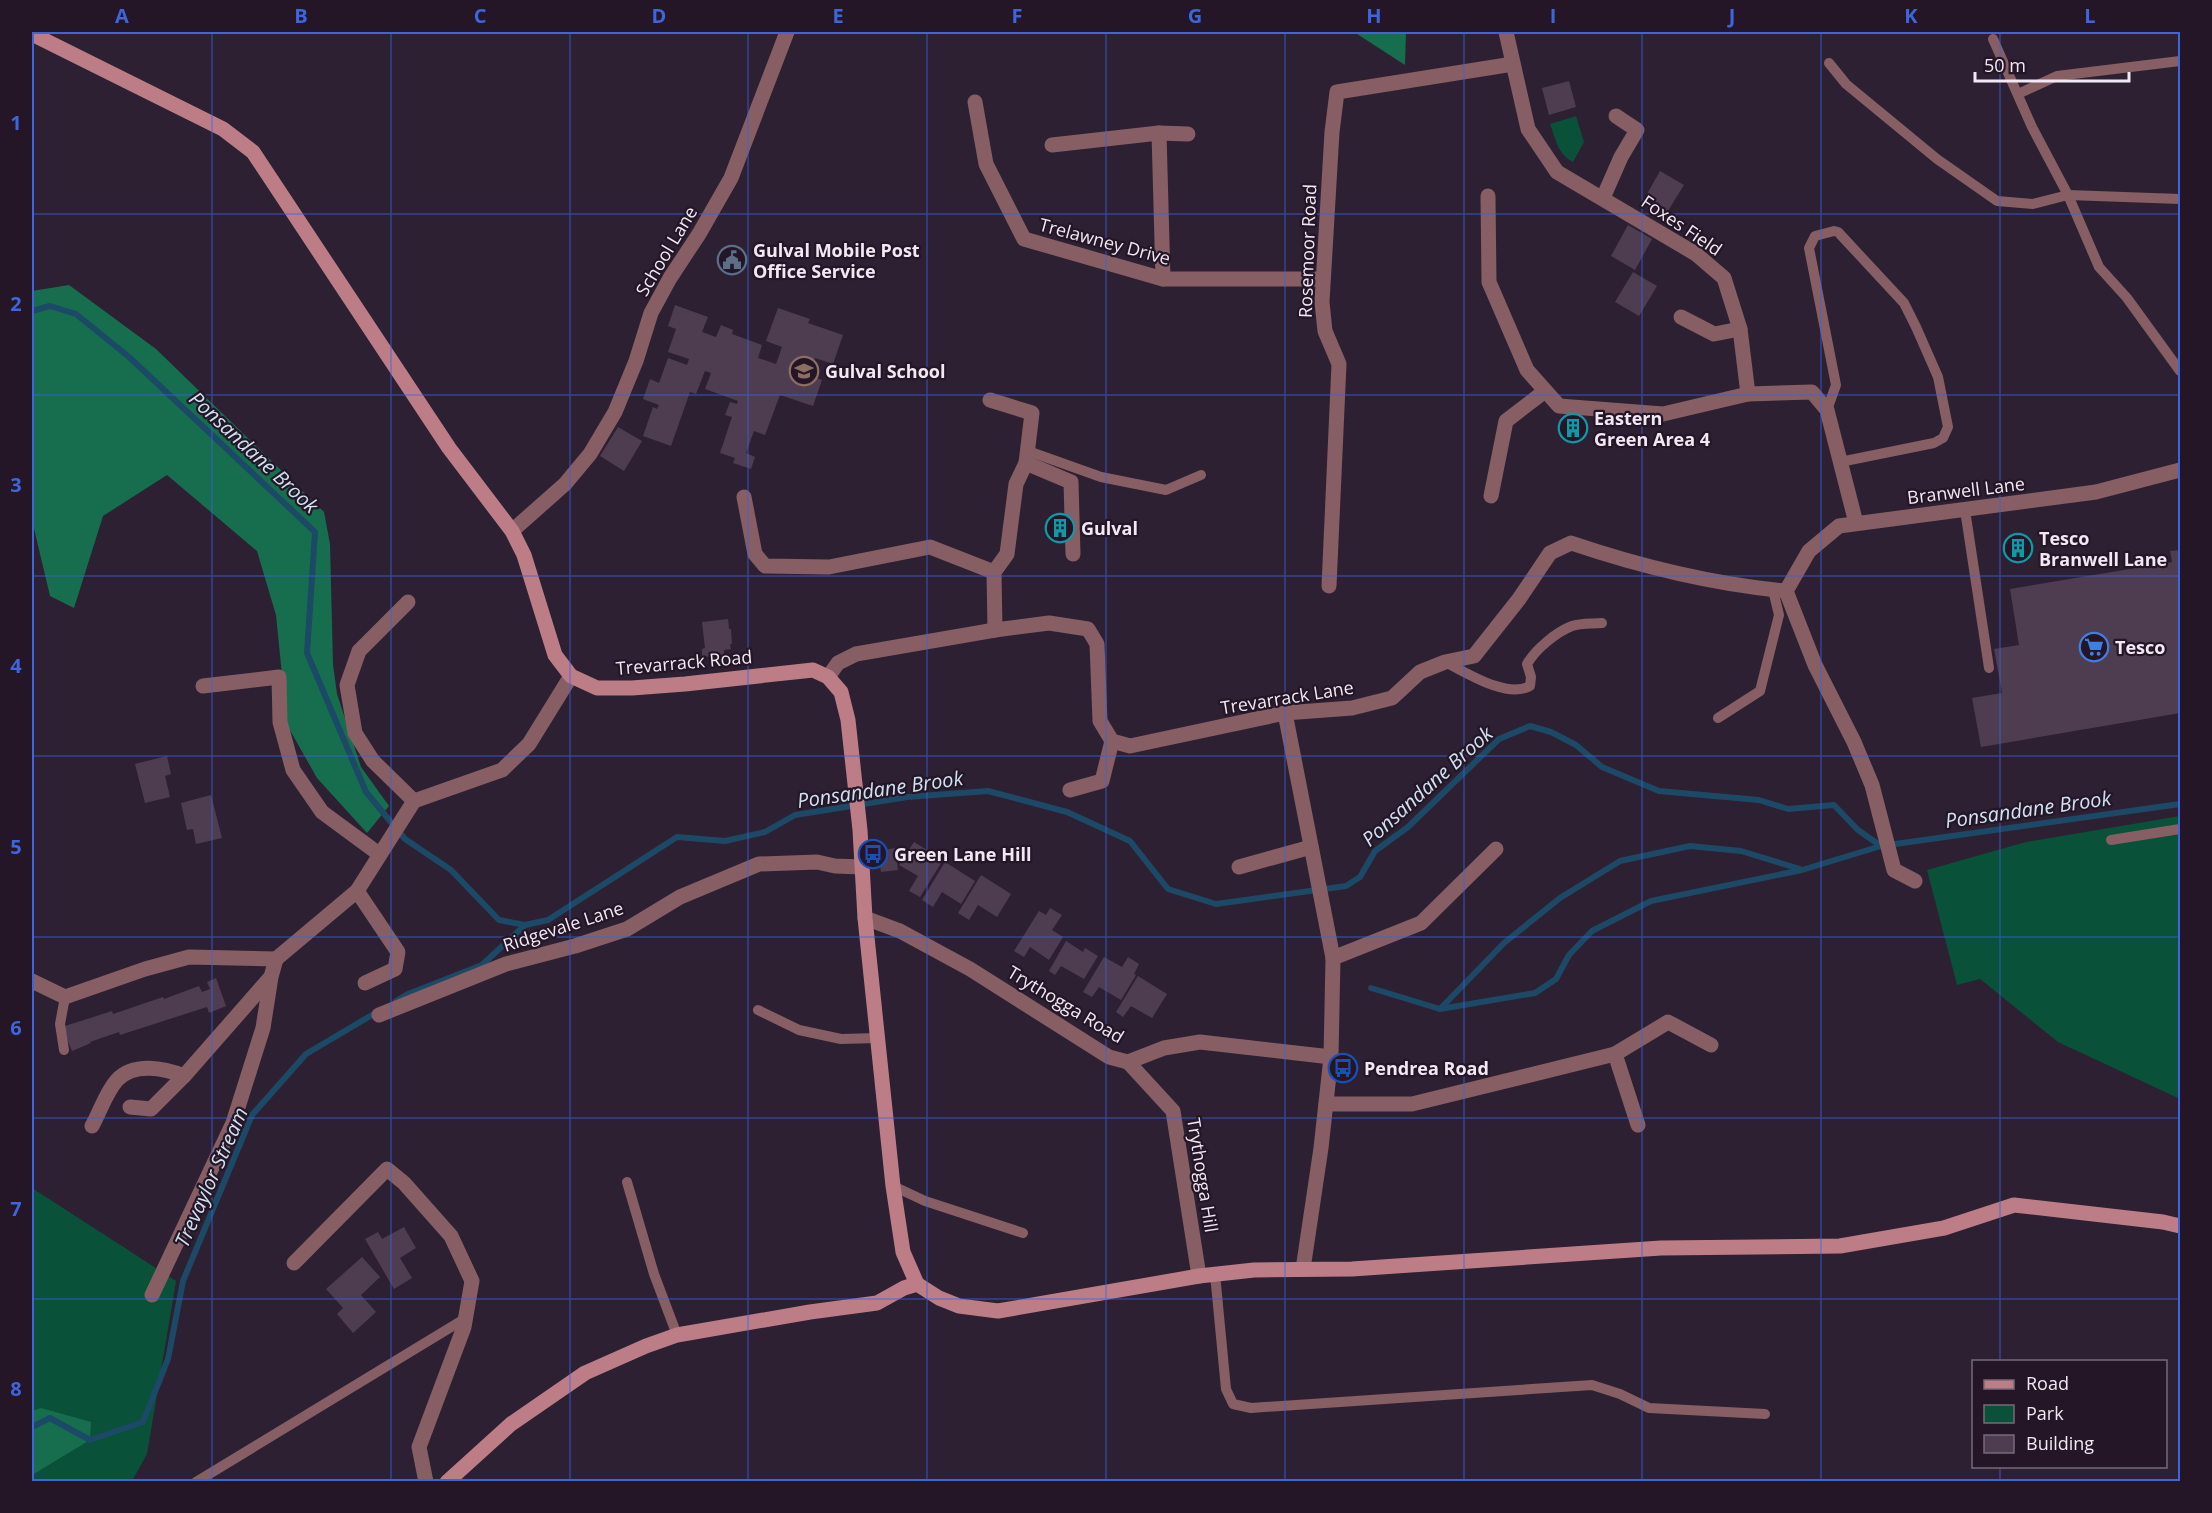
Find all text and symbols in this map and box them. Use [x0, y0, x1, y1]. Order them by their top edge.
text: A [115, 2, 129, 29]
text: B [294, 2, 308, 29]
text: C [474, 2, 487, 29]
text: D [652, 2, 666, 29]
text: E [832, 2, 844, 29]
text: F [1012, 2, 1022, 29]
text: G [1188, 2, 1202, 29]
text: H [1366, 2, 1382, 29]
text: I [1550, 2, 1556, 29]
text: J [1727, 2, 1735, 29]
text: K [1904, 2, 1918, 29]
text: L [2084, 2, 2096, 29]
scale bar [1975, 45, 2130, 83]
text: 50 m [1984, 53, 2026, 77]
text: 1 [10, 109, 22, 136]
street label: Rosemoor Road [1293, 184, 1321, 318]
street label: Foxes Field [1637, 189, 1727, 261]
street label: School Lane [630, 202, 702, 300]
street label: Trelawney Drive [1037, 212, 1173, 270]
place label: Gulval Mobile Post Office Service [753, 238, 920, 283]
public building icon: Gulval Mobile Post Office Service [716, 244, 748, 276]
text: 2 [10, 290, 22, 317]
school or university icon: Gulval School [788, 355, 820, 387]
place label: Gulval School [825, 359, 945, 383]
water label: Ponsandane Brook [184, 385, 325, 520]
place label: Eastern Green Area 4 [1594, 406, 1710, 451]
building icon: Eastern Green Area 4 [1557, 412, 1589, 444]
text: 3 [10, 471, 22, 498]
street label: Branwell Lane [1906, 471, 2026, 509]
building icon: Gulval [1044, 512, 1076, 544]
place label: Gulval [1081, 516, 1138, 540]
place label: Tesco Branwell Lane [2039, 526, 2167, 571]
building icon: Tesco Branwell Lane [2002, 532, 2034, 564]
supermarket icon: Tesco [2078, 631, 2110, 663]
place label: Tesco [2115, 635, 2165, 659]
street label: Trevarrack Road [615, 644, 753, 680]
text: 4 [10, 652, 22, 679]
street label: Trevarrack Lane [1219, 675, 1355, 719]
water label: Ponsandane Brook [1356, 719, 1499, 852]
water label: Ponsandane Brook [795, 764, 966, 814]
water label: Ponsandane Brook [1943, 784, 2114, 834]
text: 5 [10, 833, 22, 860]
bus stop icon: Green Lane Hill [857, 838, 889, 870]
place label: Green Lane Hill [894, 842, 1031, 866]
street label: Ridgevale Lane [500, 895, 626, 957]
street label: Trythogga Road [1003, 960, 1129, 1048]
text: 6 [10, 1014, 22, 1041]
bus stop icon: Pendrea Road [1327, 1052, 1359, 1084]
place label: Pendrea Road [1364, 1056, 1489, 1080]
water label: Trevaylor Stream [168, 1103, 254, 1251]
street label: Trythogga Hill [1182, 1116, 1224, 1234]
text: 7 [10, 1195, 22, 1222]
legend [1972, 1360, 2167, 1468]
text: Road [2026, 1371, 2069, 1395]
text: 8 [10, 1375, 22, 1402]
text: Park [2026, 1401, 2064, 1425]
text: Building [2026, 1431, 2094, 1455]

